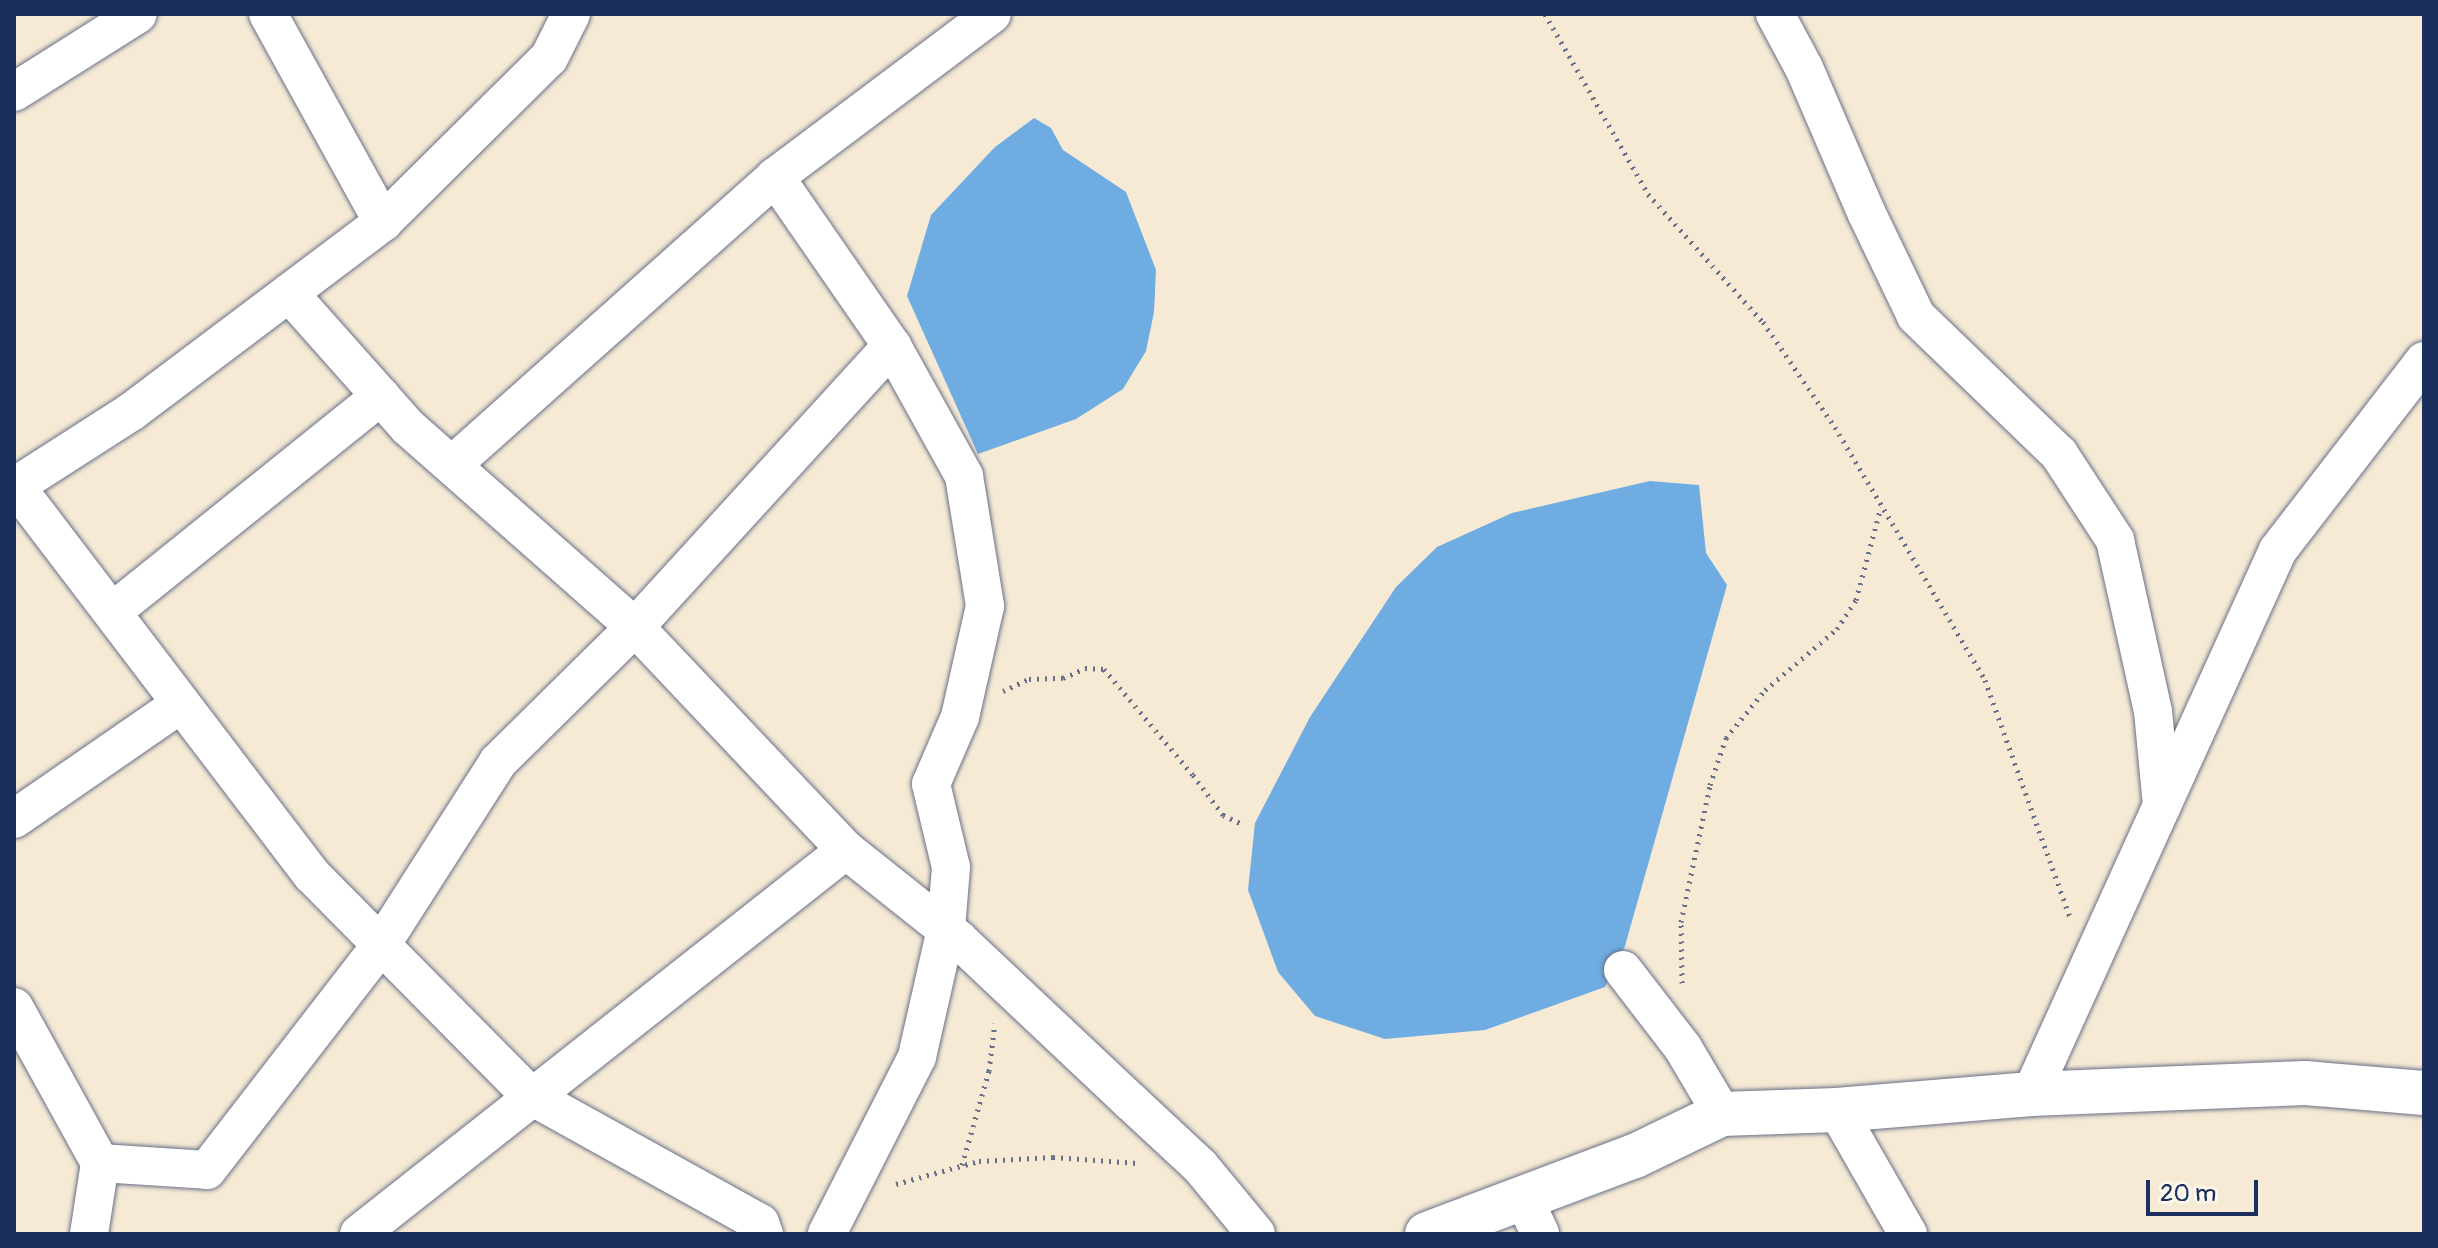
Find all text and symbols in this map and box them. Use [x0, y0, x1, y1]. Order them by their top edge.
scale bar [2150, 1164, 2262, 1214]
text: 20 m [2160, 1179, 2216, 1208]

